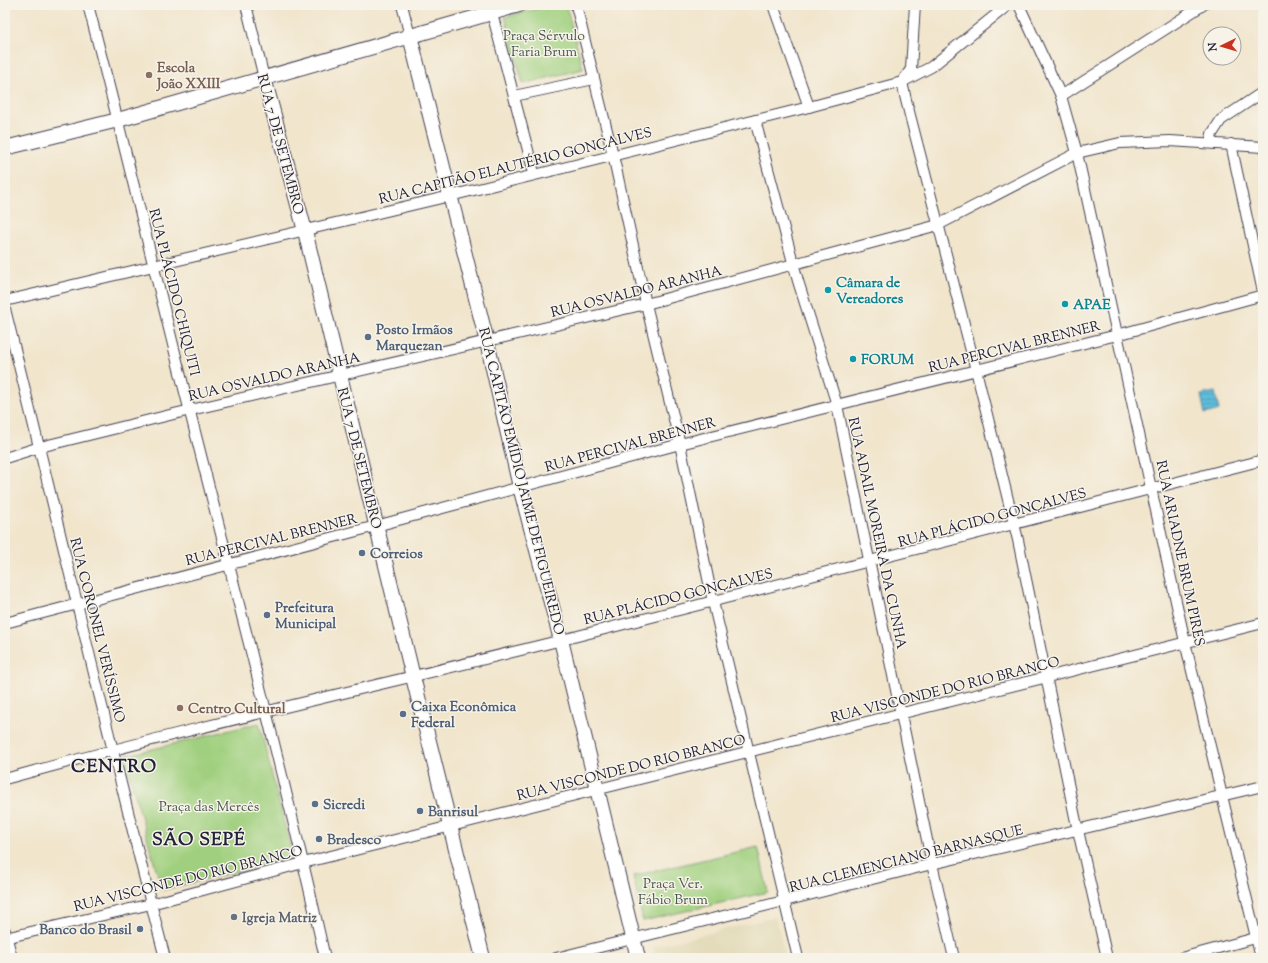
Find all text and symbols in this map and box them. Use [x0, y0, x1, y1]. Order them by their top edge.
north arrow [1202, 26, 1242, 66]
park label: Praça Sérvulo Faria Brum [503, 27, 585, 63]
text: N [1205, 41, 1221, 53]
place label: Escola João XXIII [156, 59, 221, 95]
marker: Escola João XXIII [144, 70, 154, 80]
street label: RUA 7 DE SETEMBRO [251, 72, 308, 217]
street label: RUA CAPITÃO ELAUTÉRIO GONÇALVES [377, 123, 654, 211]
street label: RUA PLÁCIDO CHIQUITI [143, 206, 204, 379]
street label: RUA OSVALDO ARANHA [549, 262, 725, 324]
place label: Câmara de Vereadores [836, 274, 904, 310]
marker: Câmara de Vereadores [823, 285, 833, 295]
place label: APAE [1073, 296, 1111, 316]
marker: APAE [1060, 299, 1070, 309]
street label: RUA PERCIVAL BRENNER [927, 317, 1102, 379]
place label: Posto Irmãos Marquezan [376, 321, 453, 357]
street label: RUA CAPITÃO EMÍDIO JAIME DE FIGUEIREDO [472, 326, 568, 637]
marker: Posto Irmãos Marquezan [363, 332, 373, 342]
street label: RUA OSVALDO ARANHA [187, 348, 363, 407]
place label: FORUM [861, 351, 914, 371]
marker: FORUM [848, 354, 858, 364]
street label: RUA 7 DE SETEMBRO [331, 386, 385, 531]
street label: RUA PERCIVAL BRENNER [543, 413, 718, 478]
street label: RUA ADAIL MOREIRA DA CUNHA [842, 416, 911, 652]
street label: RUA ARIADNE BRUM PIRES [1150, 459, 1209, 648]
street label: RUA PLÁCIDO GONÇALVES [896, 484, 1089, 554]
street label: RUA PERCIVAL BRENNER [184, 510, 359, 572]
street label: RUA CORONEL VERÍSSIMO [63, 536, 129, 725]
place label: Correios [370, 545, 423, 565]
marker: Correios [357, 548, 367, 558]
street label: RUA PLÁCIDO GONÇALVES [582, 565, 775, 631]
place label: Prefeitura Municipal [275, 599, 336, 635]
marker: Prefeitura Municipal [262, 610, 272, 620]
street label: RUA VISCONDE DO RIO BRANCO [829, 653, 1062, 729]
place label: Caixa Econômica Federal [411, 698, 517, 734]
place label: Centro Cultural [188, 700, 286, 720]
marker: Centro Cultural [175, 703, 185, 713]
marker: Caixa Econômica Federal [398, 709, 408, 719]
street label: RUA VISCONDE DO RIO BRANCO [515, 731, 748, 807]
district label: CENTRO [71, 755, 157, 781]
place label: Sicredi [323, 796, 365, 816]
park label: Praça das Mercês [159, 798, 259, 818]
marker: Sicredi [310, 799, 320, 809]
place label: Banrisul [428, 803, 478, 823]
marker: Banrisul [415, 806, 425, 816]
street label: RUA CLEMENCIANO BARNASQUE [788, 821, 1026, 899]
district label: SÃO SEPÉ [152, 827, 246, 854]
place label: Bradesco [327, 831, 381, 851]
marker: Bradesco [314, 834, 324, 844]
street label: RUA VISCONDE DO RIO BRANCO [72, 842, 305, 918]
park label: Praça Ver. Fábio Brum [638, 875, 708, 911]
place label: Igreja Matriz [242, 909, 318, 929]
marker: Igreja Matriz [229, 912, 239, 922]
place label: Banco do Brasil [39, 921, 132, 941]
marker: Banco do Brasil [135, 924, 145, 934]

